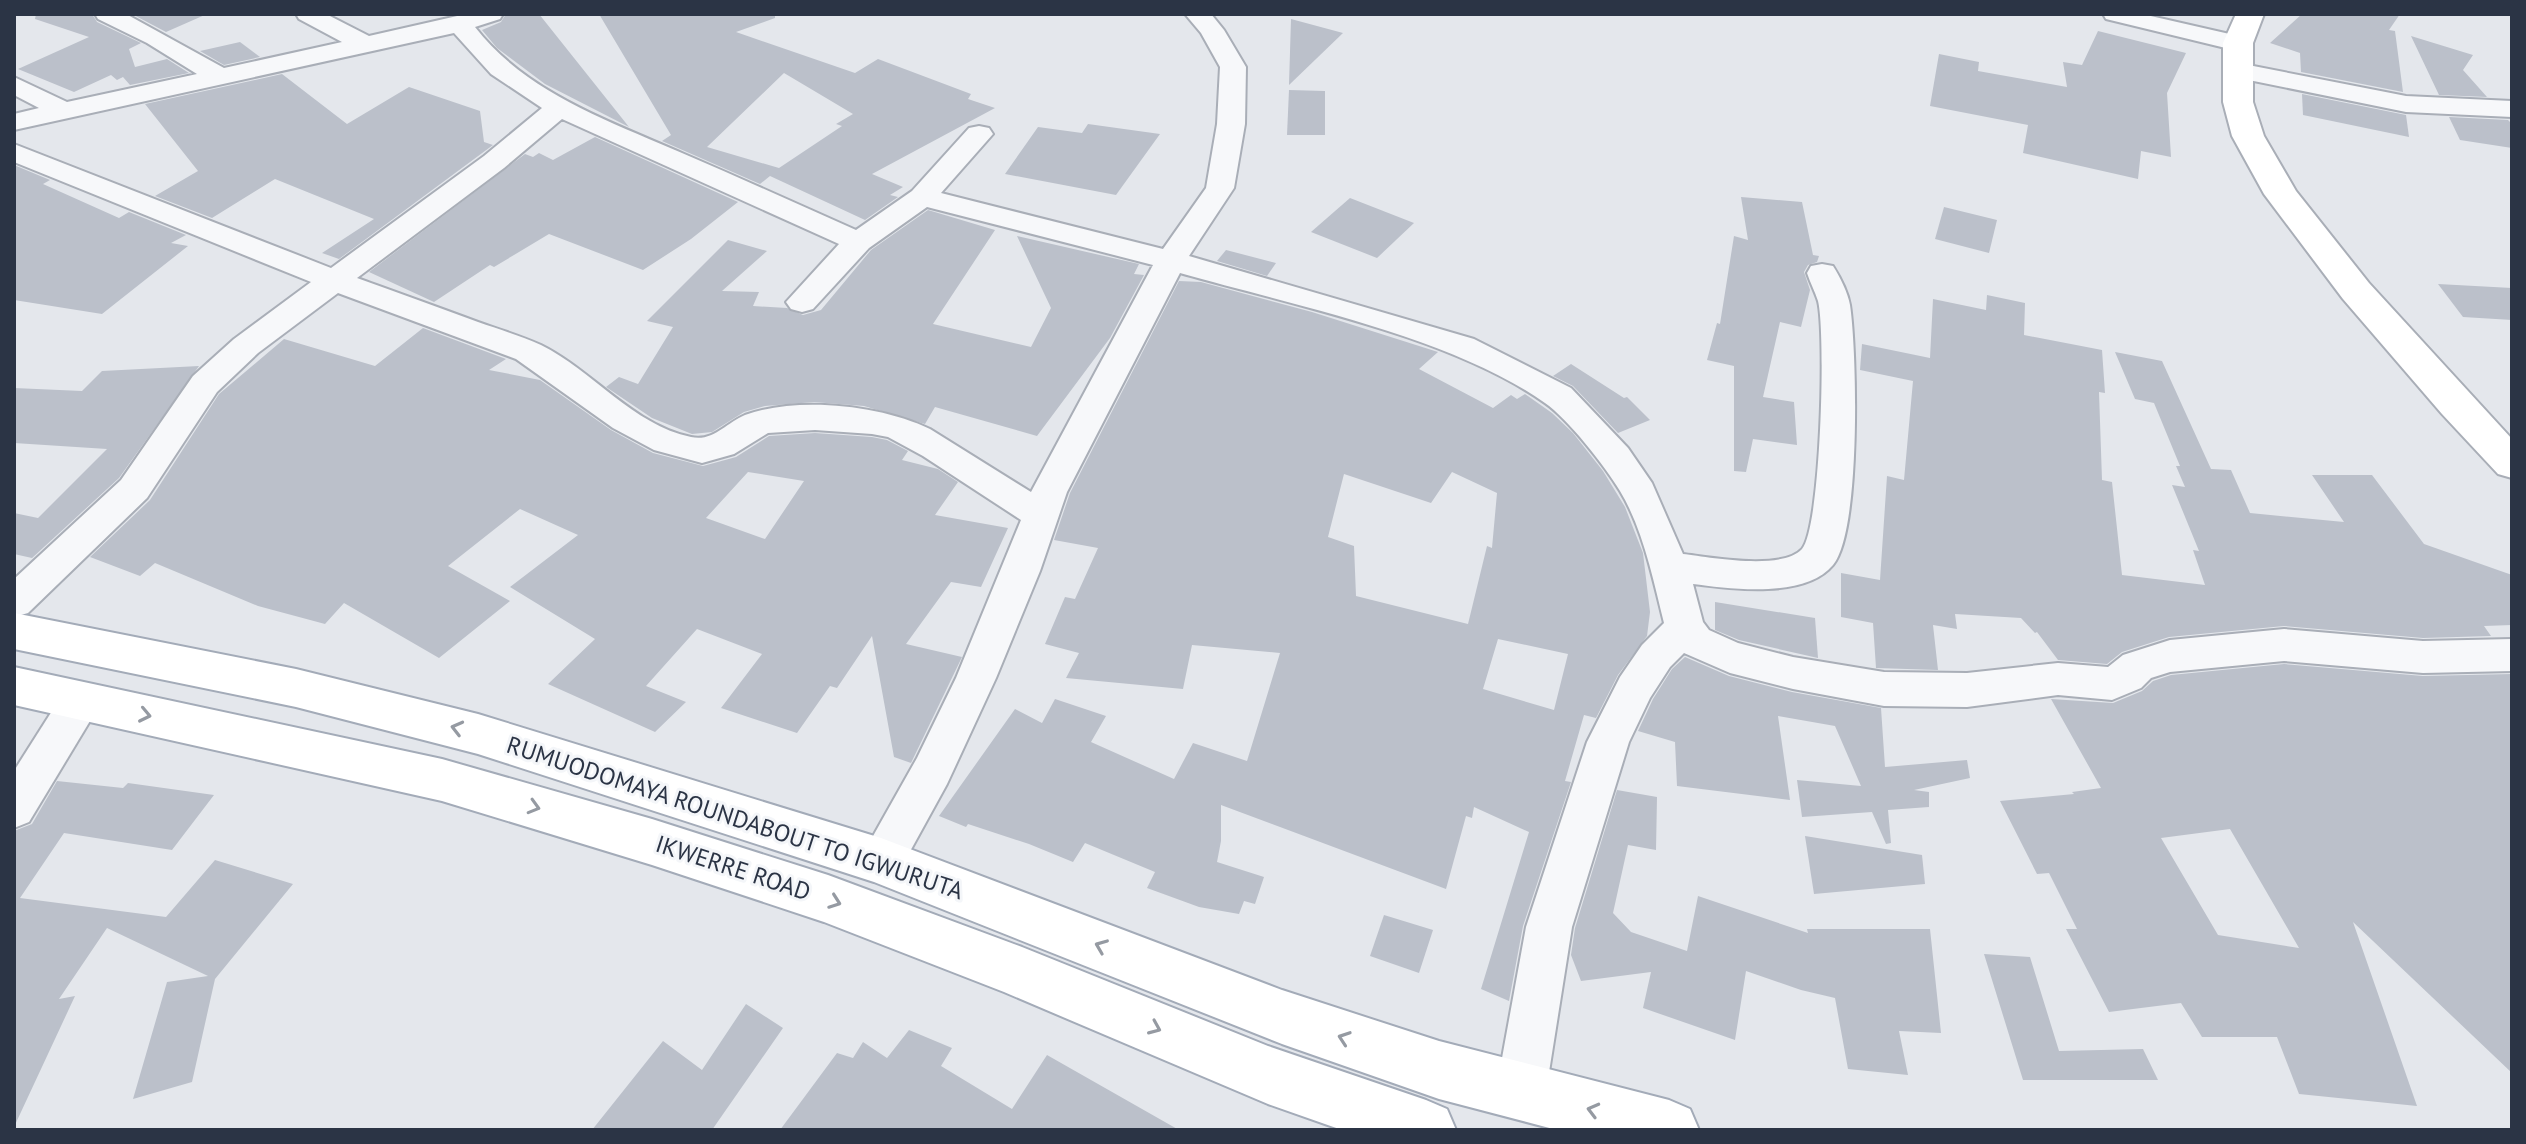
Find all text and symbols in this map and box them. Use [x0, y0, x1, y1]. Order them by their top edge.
one-way arrow [138, 706, 151, 723]
one-way arrow [450, 721, 464, 738]
street label: RUMUODOMAYA ROUNDABOUT TO IGWURUTA [503, 729, 967, 906]
one-way arrow [527, 798, 540, 814]
street label: IKWERRE ROAD [652, 828, 814, 907]
one-way arrow [827, 892, 841, 909]
one-way arrow [1095, 939, 1109, 956]
one-way arrow [1147, 1018, 1161, 1035]
one-way arrow [1337, 1032, 1351, 1048]
one-way arrow [1587, 1103, 1601, 1120]

